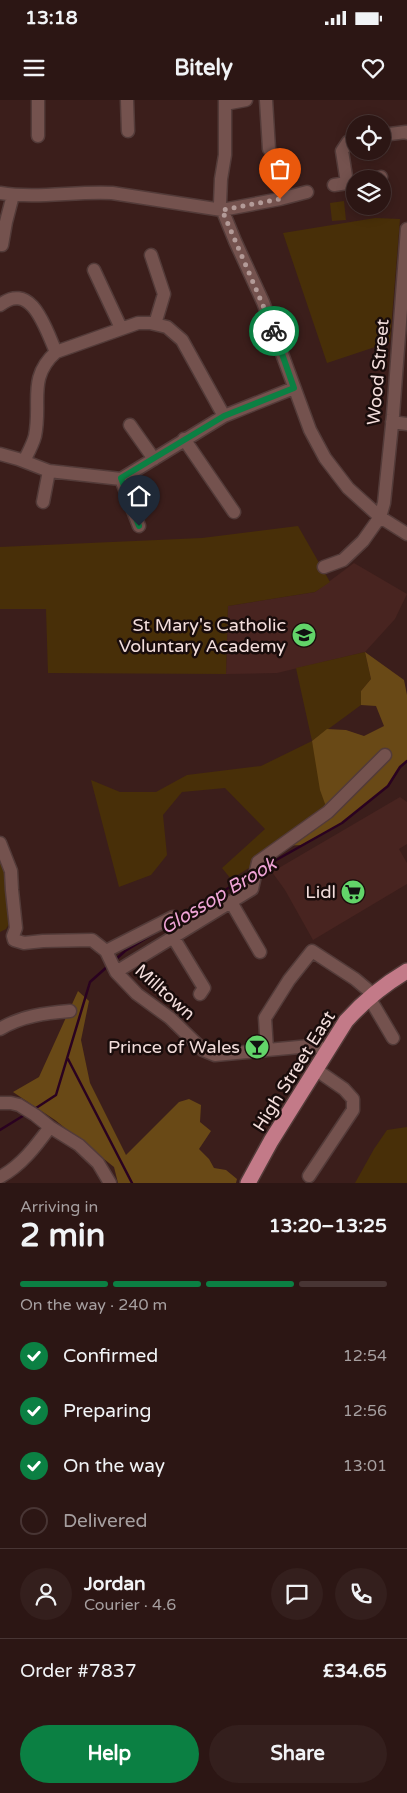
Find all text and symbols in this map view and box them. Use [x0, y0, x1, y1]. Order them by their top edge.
text: 13:18 [25, 7, 78, 29]
icon: menu [20, 54, 48, 82]
icon: heart [359, 54, 387, 82]
text: Bitely [174, 55, 233, 81]
map controls [346, 115, 391, 215]
button: locate [346, 115, 391, 160]
pin [259, 148, 301, 199]
icon: bag [266, 155, 294, 183]
button: layers [346, 170, 391, 215]
courier [249, 306, 299, 356]
icon: bike [260, 317, 288, 345]
street label: Wood Street [362, 318, 394, 426]
pin [118, 475, 160, 526]
icon: home [125, 482, 153, 510]
place label: St Mary's Catholic Voluntary Academy [119, 614, 286, 657]
school or university icon: St Mary's Catholic Voluntary Academy [291, 622, 317, 648]
water label: Glossop Brook [157, 852, 282, 939]
supermarket icon: Lidl [340, 879, 366, 905]
place label: Lidl [305, 881, 336, 903]
street label: Milltown [130, 959, 200, 1025]
street label: High Street East [248, 1007, 340, 1135]
bar icon: Prince of Wales [244, 1034, 270, 1060]
place label: Prince of Wales [108, 1036, 240, 1058]
text: Arriving in [20, 1197, 98, 1217]
text: 13:20–13:25 [269, 1215, 387, 1237]
text: 2 min [20, 1217, 105, 1255]
text: On the way · 240 m [20, 1295, 167, 1315]
icon: check [20, 1342, 48, 1370]
text: Confirmed [63, 1345, 158, 1367]
text: 12:54 [343, 1346, 387, 1366]
icon: check [20, 1397, 48, 1425]
text: Preparing [63, 1400, 152, 1422]
text: 12:56 [343, 1401, 387, 1421]
icon: check [20, 1452, 48, 1480]
text: On the way [63, 1455, 165, 1477]
text: 13:01 [343, 1456, 387, 1476]
text: Delivered [63, 1510, 148, 1532]
button: person [20, 1568, 72, 1620]
button: chat [271, 1568, 323, 1620]
button: phone [335, 1568, 387, 1620]
text: Jordan [84, 1573, 146, 1595]
text: Courier · 4.6 [84, 1595, 176, 1615]
text: Order #7837 [20, 1660, 137, 1682]
text: £34.65 [323, 1660, 387, 1682]
button: Help [20, 1725, 199, 1783]
button: Share [209, 1725, 387, 1783]

